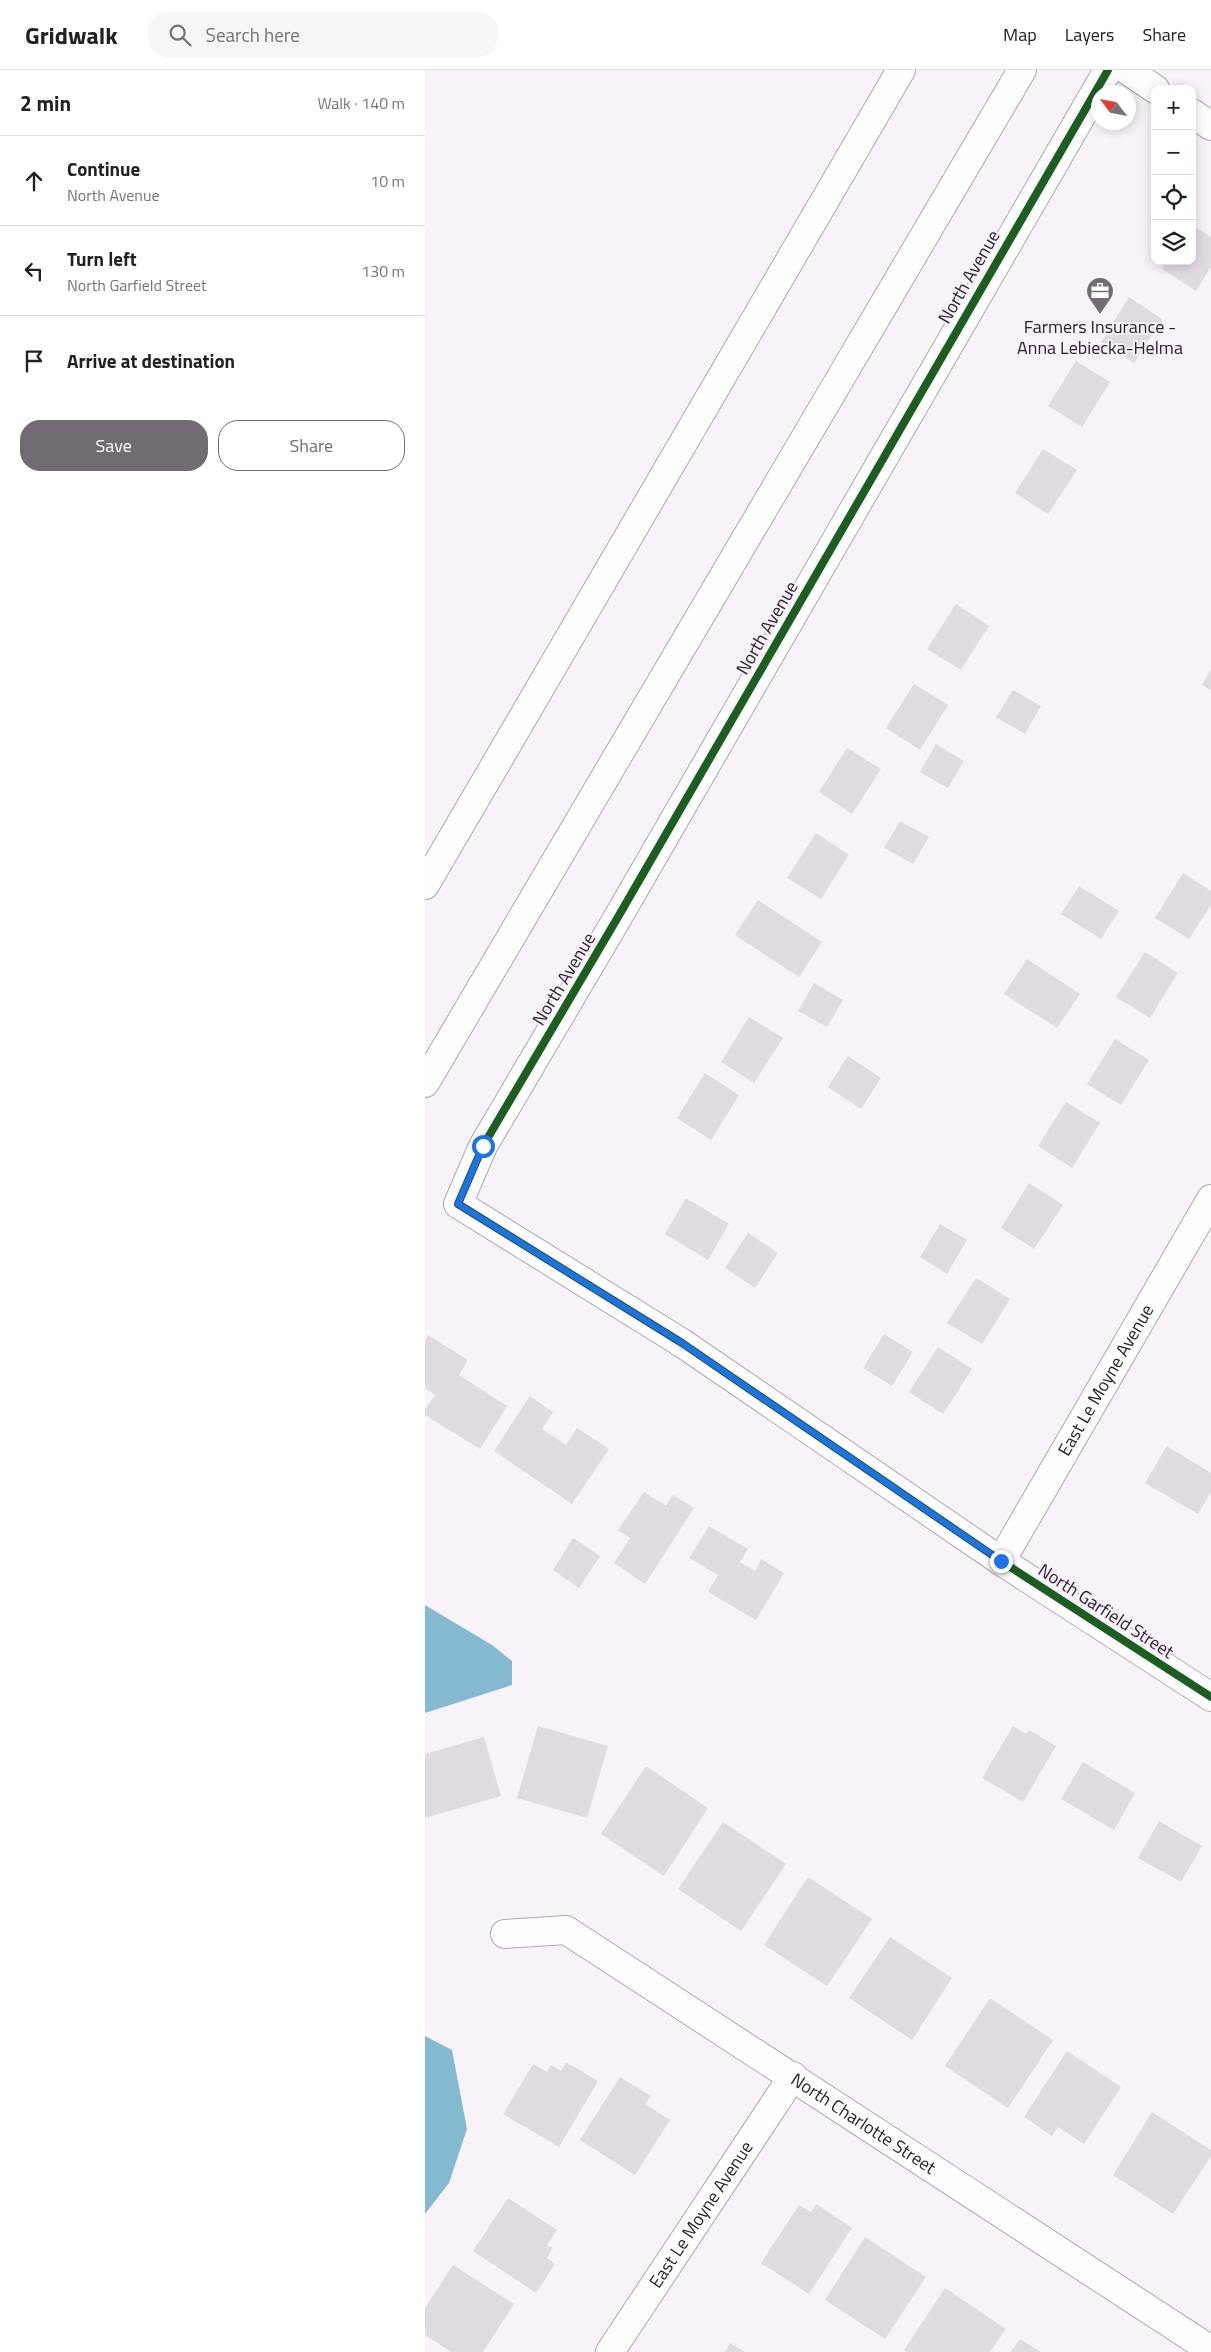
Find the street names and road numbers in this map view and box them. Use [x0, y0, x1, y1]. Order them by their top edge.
street label: North Avenue [931, 225, 1006, 329]
street label: North Avenue [729, 576, 804, 680]
street label: North Avenue [525, 927, 602, 1030]
street label: East Le Moyne Avenue [1051, 1299, 1160, 1461]
street label: North Garfield Street [1033, 1556, 1180, 1665]
street label: North Charlotte Street [786, 2066, 942, 2181]
street label: East Le Moyne Avenue [642, 2135, 759, 2293]

